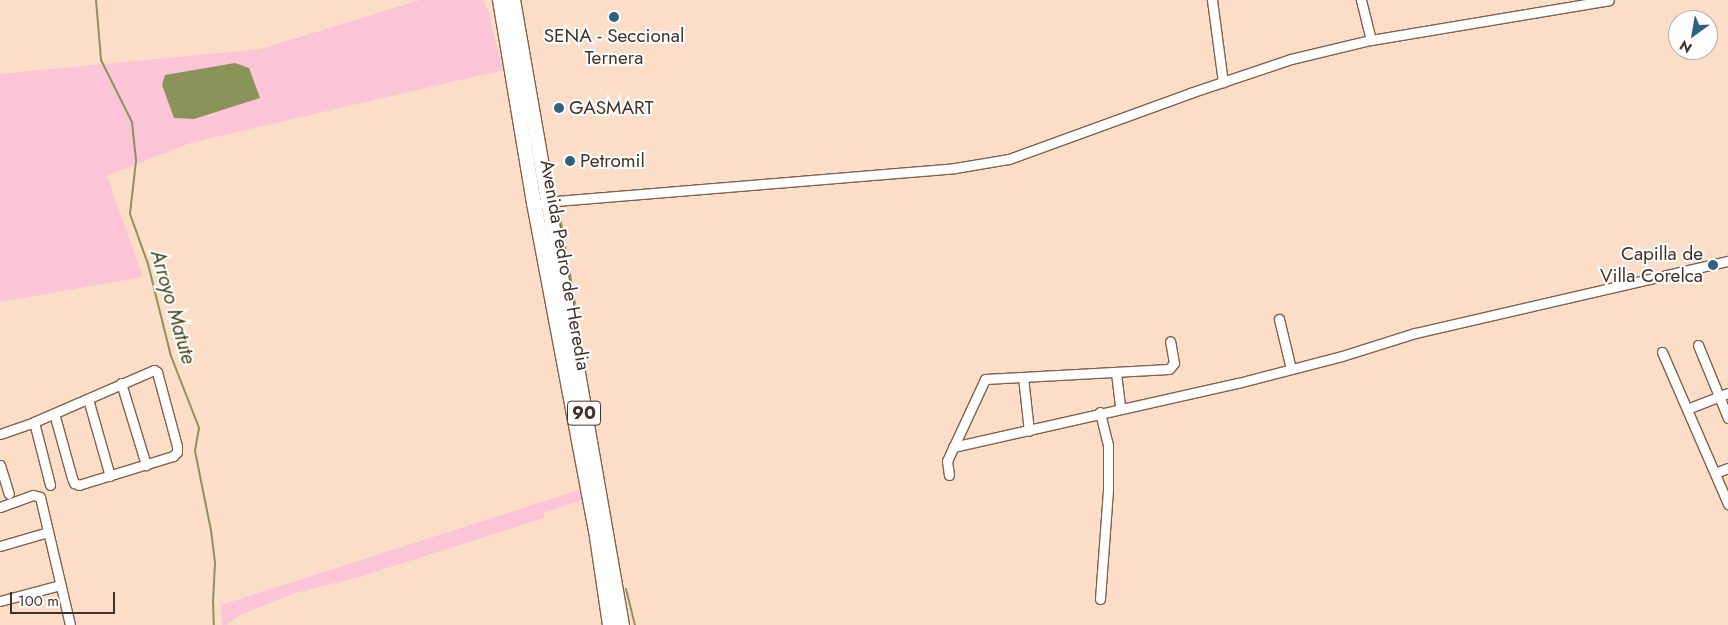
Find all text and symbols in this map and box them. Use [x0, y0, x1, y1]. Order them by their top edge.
north arrow [1668, 10, 1718, 60]
marker: SENA - Seccional Ternera [608, 11, 620, 23]
place label: SENA - Seccional Ternera [544, 25, 684, 69]
text: N [1676, 35, 1696, 58]
place label: GASMART [569, 97, 654, 119]
marker: GASMART [553, 102, 565, 114]
place label: Petromil [580, 150, 645, 172]
marker: Petromil [564, 155, 576, 167]
street label: Avenida Pedro de Heredia [535, 158, 595, 372]
place label: Capilla de Villa Corelca [1600, 243, 1703, 287]
water label: Arroyo Matute [145, 247, 201, 367]
marker: Capilla de Villa Corelca [1707, 259, 1719, 271]
road number: 90 [566, 398, 602, 428]
scale bar [12, 582, 118, 614]
text: 100 m [18, 590, 59, 612]

